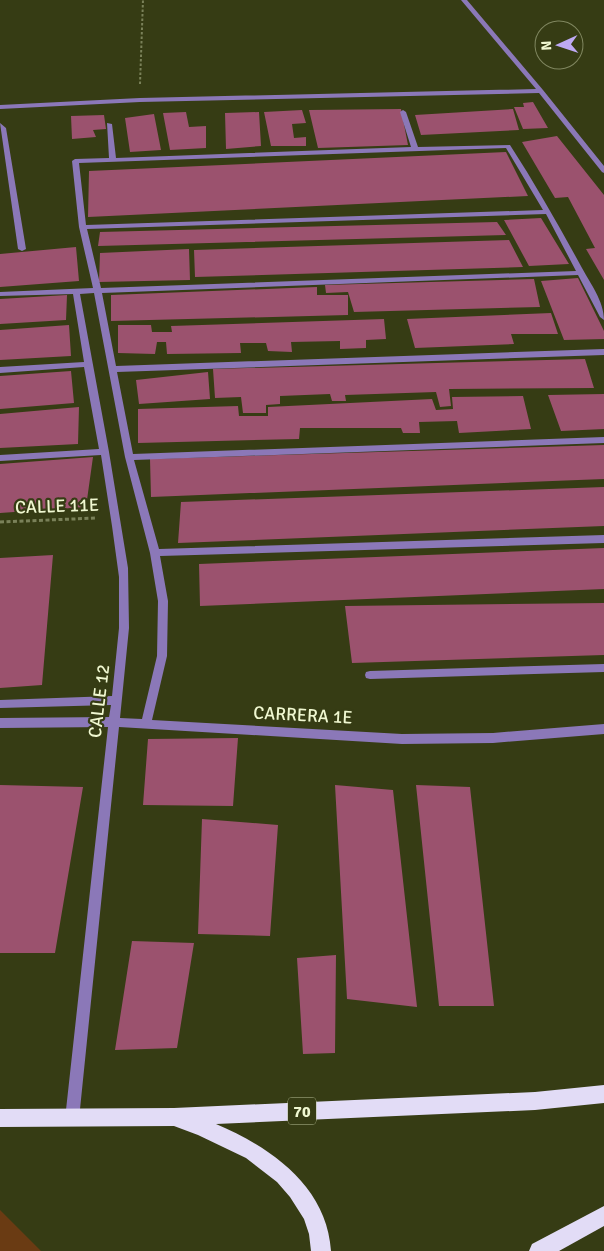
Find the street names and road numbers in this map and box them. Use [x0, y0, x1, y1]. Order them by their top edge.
street label: CALLE 11E [15, 494, 99, 518]
street label: CALLE 12 [84, 663, 114, 739]
street label: CARRERA 1E [253, 701, 353, 729]
road number: 70 [288, 1098, 316, 1124]

